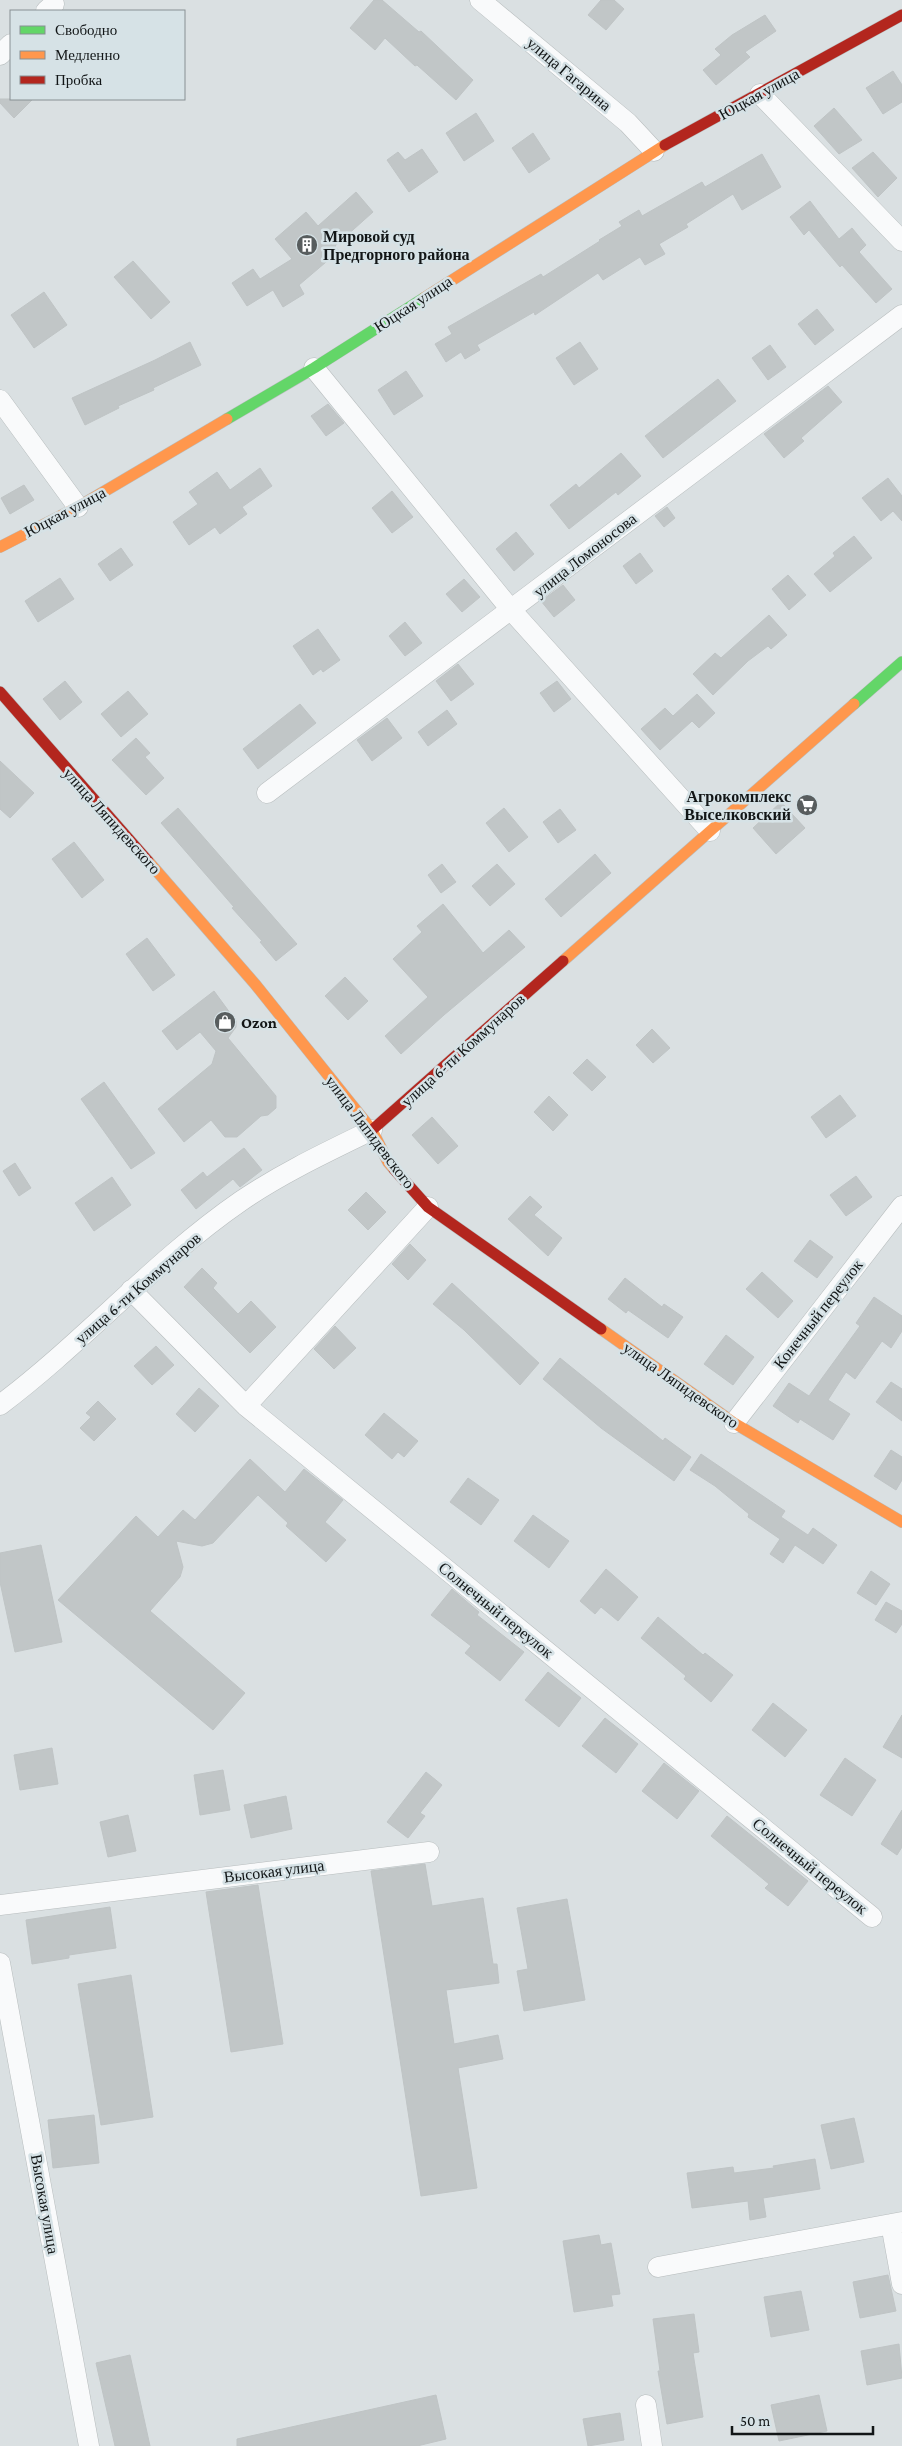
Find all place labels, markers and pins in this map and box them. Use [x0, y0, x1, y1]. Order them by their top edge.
place label: Мировой суд Предгорного района [323, 228, 470, 264]
building icon: Мировой суд Предгорного района [295, 233, 319, 257]
place label: Агрокомплекс Выселковский [684, 788, 791, 823]
supermarket icon: Агрокомплекс Выселковский [795, 793, 819, 817]
shop icon: Ozon [213, 1010, 237, 1034]
place label: Ozon [241, 1014, 277, 1031]

